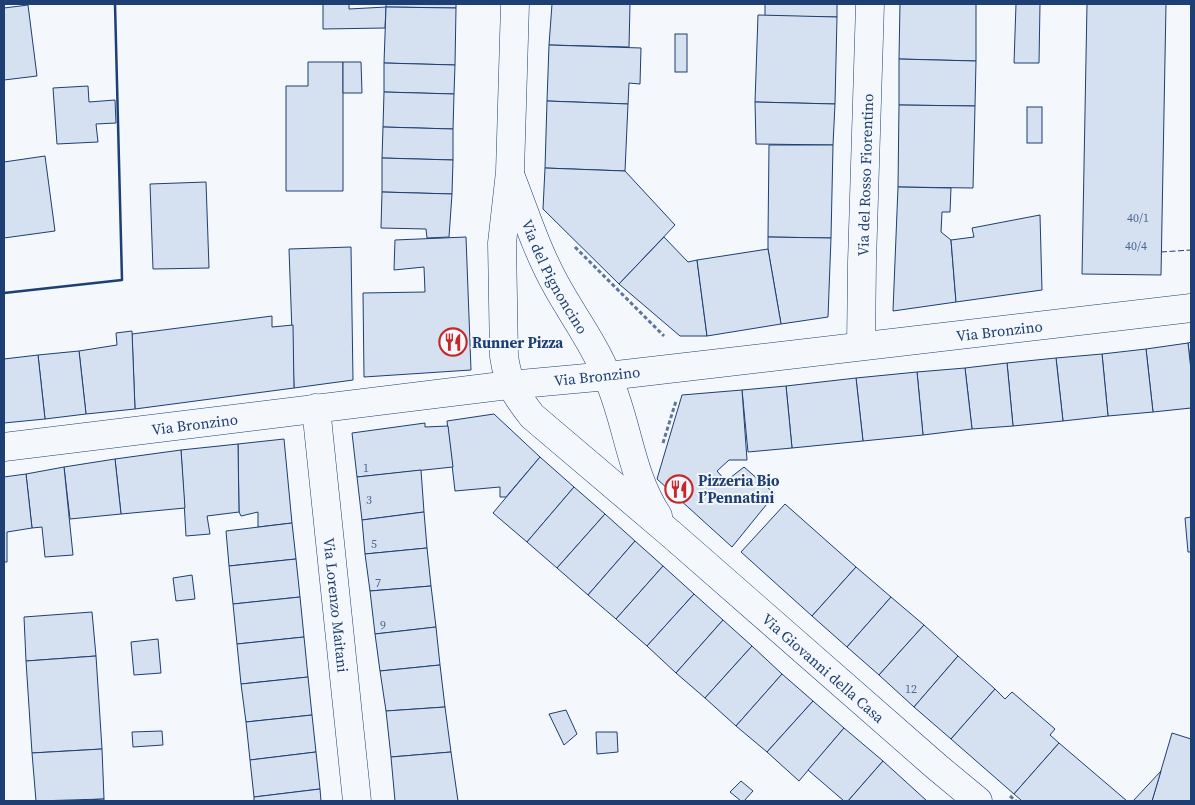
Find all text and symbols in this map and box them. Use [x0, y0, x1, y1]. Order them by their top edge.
street label: Via del Rosso Fiorentino [852, 93, 878, 257]
house number: 40/1 [1127, 210, 1149, 226]
street label: Via del Pignoncino [517, 216, 593, 338]
house number: 40/4 [1125, 238, 1147, 254]
street label: Via Bronzino [955, 315, 1044, 346]
restaurant icon: Runner Pizza [438, 327, 468, 357]
place label: Runner Pizza [472, 332, 564, 353]
street label: Via Bronzino [553, 361, 641, 391]
street label: Via Bronzino [150, 408, 239, 439]
house number: 1 [363, 460, 369, 476]
place label: Pizzeria Bio I’Pennatini [698, 470, 780, 508]
restaurant icon: Pizzeria Bio I’Pennatini [664, 474, 694, 504]
house number: 3 [366, 492, 372, 508]
street label: Via Lorenzo Maitani [319, 536, 354, 673]
house number: 5 [371, 536, 377, 552]
house number: 7 [375, 575, 381, 591]
street label: Via Giovanni della Casa [758, 608, 890, 727]
house number: 9 [380, 617, 386, 633]
house number: 12 [905, 681, 917, 697]

